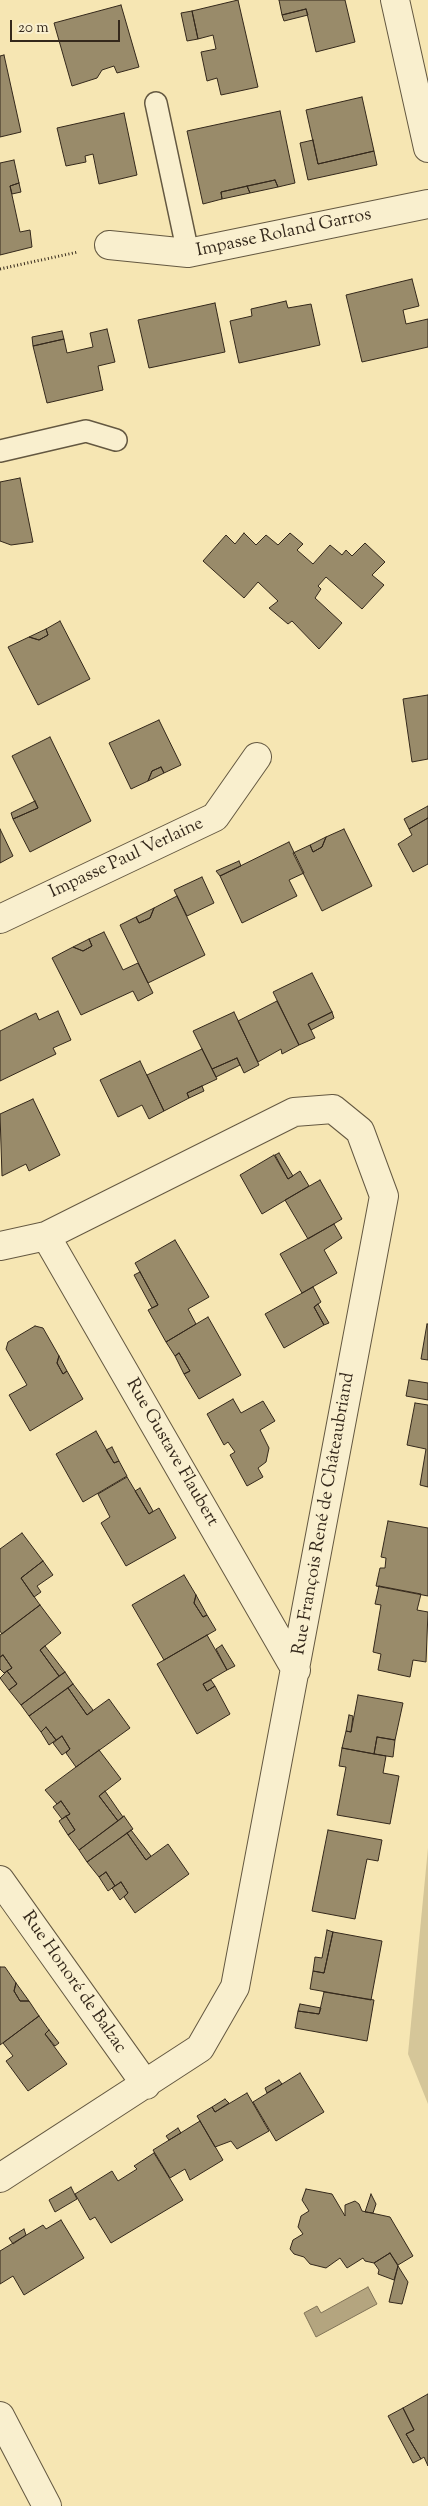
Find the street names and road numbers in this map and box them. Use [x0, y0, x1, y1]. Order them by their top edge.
street label: Impasse Roland Garros [195, 205, 373, 263]
street label: Impasse Paul Verlaine [47, 814, 207, 904]
street label: Rue François René de Châteaubriand [289, 1371, 361, 1657]
street label: Rue Gustave Flaubert [120, 1375, 222, 1531]
street label: Rue Honoré de Balzac [16, 1908, 130, 2058]

